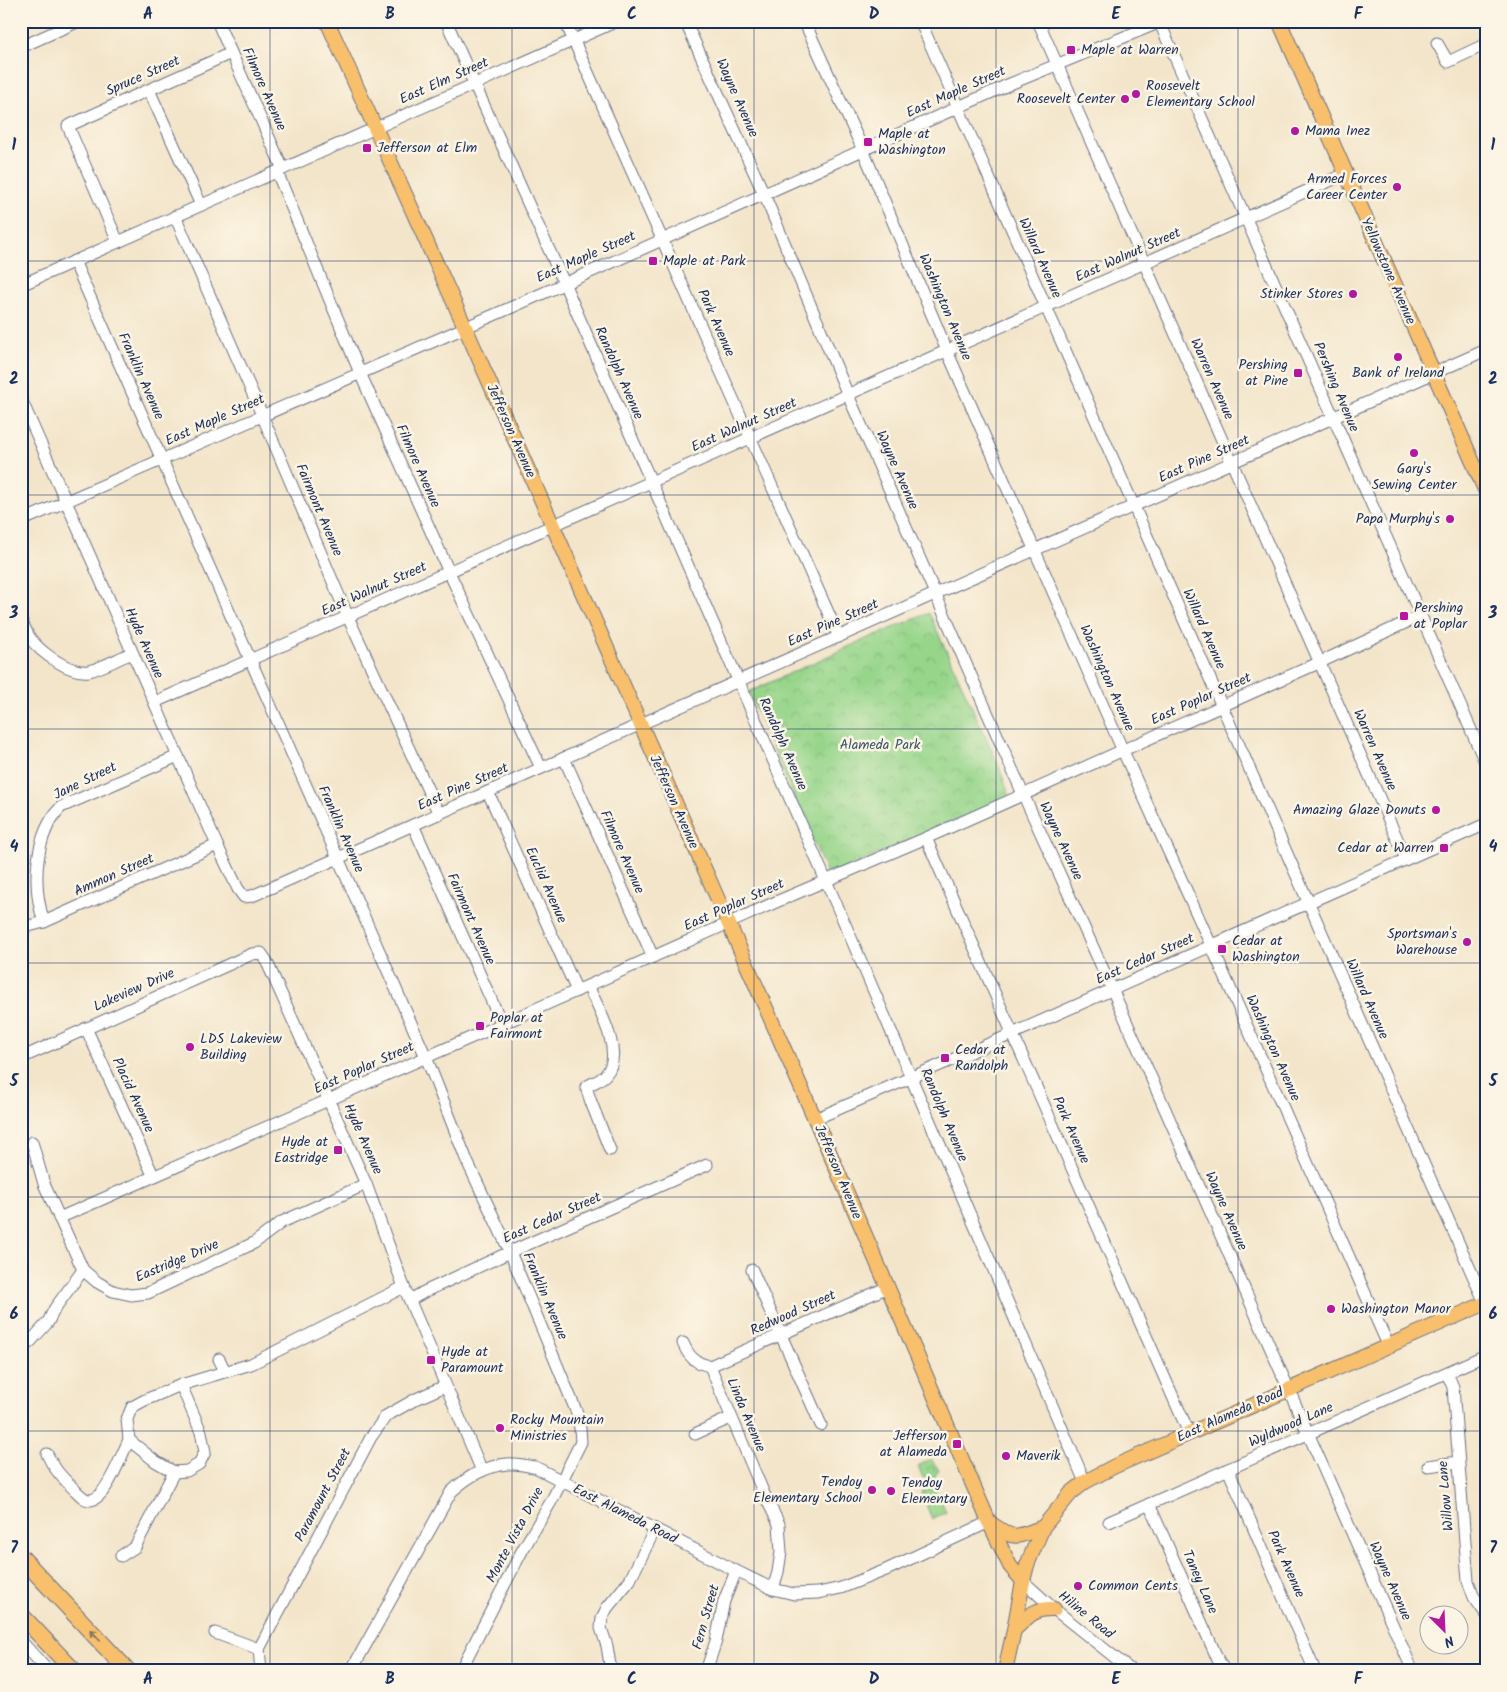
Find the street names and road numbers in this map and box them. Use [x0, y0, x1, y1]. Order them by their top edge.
street label: Filmore Avenue [236, 44, 292, 135]
street label: Spruce Street [102, 50, 184, 102]
street label: East Elm Street [396, 51, 493, 110]
street label: Wayne Avenue [710, 55, 765, 142]
street label: East Maple Street [903, 60, 1010, 124]
street label: Willard Avenue [1012, 214, 1068, 302]
street label: Yellowstone Avenue [1355, 214, 1422, 329]
street label: East Walnut Street [1072, 222, 1185, 288]
street label: East Maple Street [533, 225, 640, 289]
street label: Washington Avenue [913, 250, 978, 365]
street label: Park Avenue [691, 286, 741, 361]
street label: Randolph Avenue [589, 323, 650, 424]
street label: Franklin Avenue [112, 329, 170, 424]
street label: Warren Avenue [1184, 335, 1240, 424]
street label: Pershing Avenue [1307, 338, 1365, 436]
street label: Jefferson Avenue [480, 380, 542, 482]
street label: East Maple Street [162, 388, 269, 452]
street label: East Walnut Street [688, 392, 801, 458]
street label: Filmore Avenue [390, 421, 446, 512]
street label: Wayne Avenue [870, 427, 925, 514]
street label: East Pine Street [1155, 429, 1254, 489]
street label: Fairmont Avenue [290, 460, 349, 561]
street label: East Walnut Street [318, 556, 431, 622]
street label: Willard Avenue [1176, 585, 1232, 673]
street label: East Pine Street [784, 593, 883, 653]
street label: Hyde Avenue [118, 604, 170, 683]
street label: Washington Avenue [1074, 621, 1141, 735]
street label: East Poplar Street [1147, 667, 1255, 731]
street label: Randolph Avenue [753, 694, 814, 795]
street label: Warren Avenue [1347, 706, 1403, 795]
street label: Jefferson Avenue [643, 751, 705, 853]
street label: Jane Street [50, 756, 121, 806]
street label: East Pine Street [414, 757, 513, 817]
street label: Franklin Avenue [312, 782, 370, 877]
street label: Wayne Avenue [1033, 798, 1089, 885]
street label: Filmore Avenue [594, 807, 650, 898]
street label: Euclid Avenue [519, 843, 573, 927]
street label: Ammon Street [70, 847, 158, 902]
street label: Fairmont Avenue [441, 869, 501, 969]
street label: East Poplar Street [680, 873, 788, 937]
street label: East Cedar Street [1092, 927, 1198, 991]
street label: Willard Avenue [1339, 955, 1395, 1043]
street label: Lakeview Drive [90, 962, 179, 1018]
street label: Washington Avenue [1240, 991, 1307, 1105]
street label: East Poplar Street [310, 1036, 418, 1100]
street label: Placid Avenue [106, 1054, 160, 1137]
street label: Randolph Avenue [914, 1065, 974, 1166]
street label: Park Avenue [1046, 1093, 1096, 1168]
street label: Hyde Avenue [337, 1100, 389, 1179]
street label: Jefferson Avenue [808, 1121, 868, 1223]
street label: Wayne Avenue [1199, 1168, 1254, 1255]
street label: East Cedar Street [499, 1186, 605, 1250]
street label: Eastridge Drive [132, 1233, 223, 1288]
street label: Franklin Avenue [517, 1249, 574, 1344]
street label: Redwood Street [747, 1284, 840, 1342]
street label: Linda Avenue [720, 1374, 772, 1456]
street label: East Alameda Road [1173, 1381, 1288, 1448]
street label: Wyldwood Lane [1245, 1396, 1337, 1453]
street label: Paramount Street [289, 1444, 357, 1546]
street label: Willow Lane [1432, 1459, 1460, 1532]
street label: East Alameda Road [569, 1478, 682, 1550]
street label: Monte Vista Drive [480, 1483, 550, 1587]
street label: Park Avenue [1261, 1527, 1311, 1602]
street label: Wayne Avenue [1363, 1538, 1418, 1625]
street label: Taney Lane [1176, 1546, 1224, 1618]
street label: Fern Street [686, 1581, 726, 1652]
street label: Hiline Road [1053, 1585, 1120, 1645]

